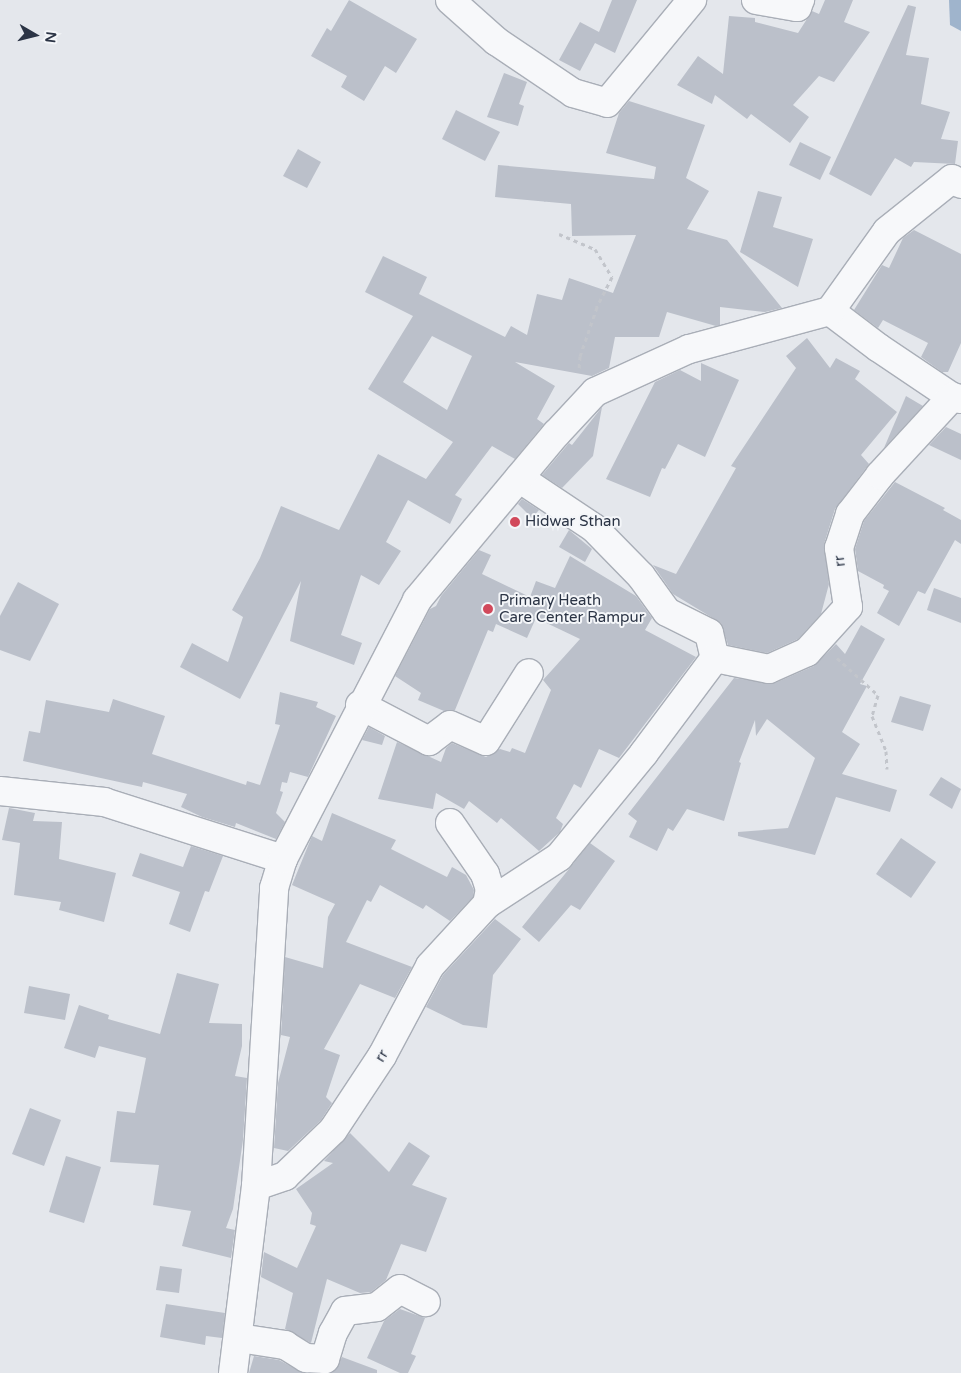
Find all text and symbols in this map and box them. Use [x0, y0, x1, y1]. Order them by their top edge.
north arrow [10, 10, 60, 60]
text: N [41, 30, 60, 44]
place label: Hidwar Sthan [525, 513, 621, 531]
marker: Hidwar Sthan [509, 516, 521, 528]
street label: rr [830, 554, 850, 568]
place label: Primary Heath Care Center Rampur [499, 591, 644, 626]
marker: Primary Heath Care Center Rampur [481, 602, 495, 616]
street label: rr [371, 1046, 393, 1066]

